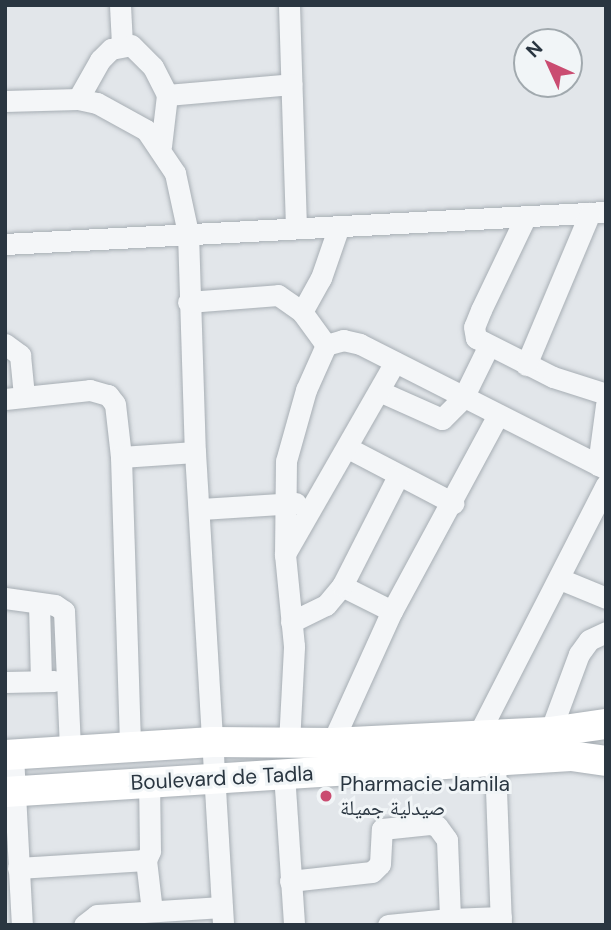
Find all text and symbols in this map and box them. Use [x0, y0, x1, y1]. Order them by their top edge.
north arrow [513, 28, 583, 98]
text: N [520, 35, 548, 63]
street label: Boulevard de Tadla [130, 761, 314, 795]
place label: Pharmacie Jamila صيدلية جميلة [340, 771, 510, 821]
marker: Pharmacie Jamila صيدلية جميلة [318, 788, 334, 804]

